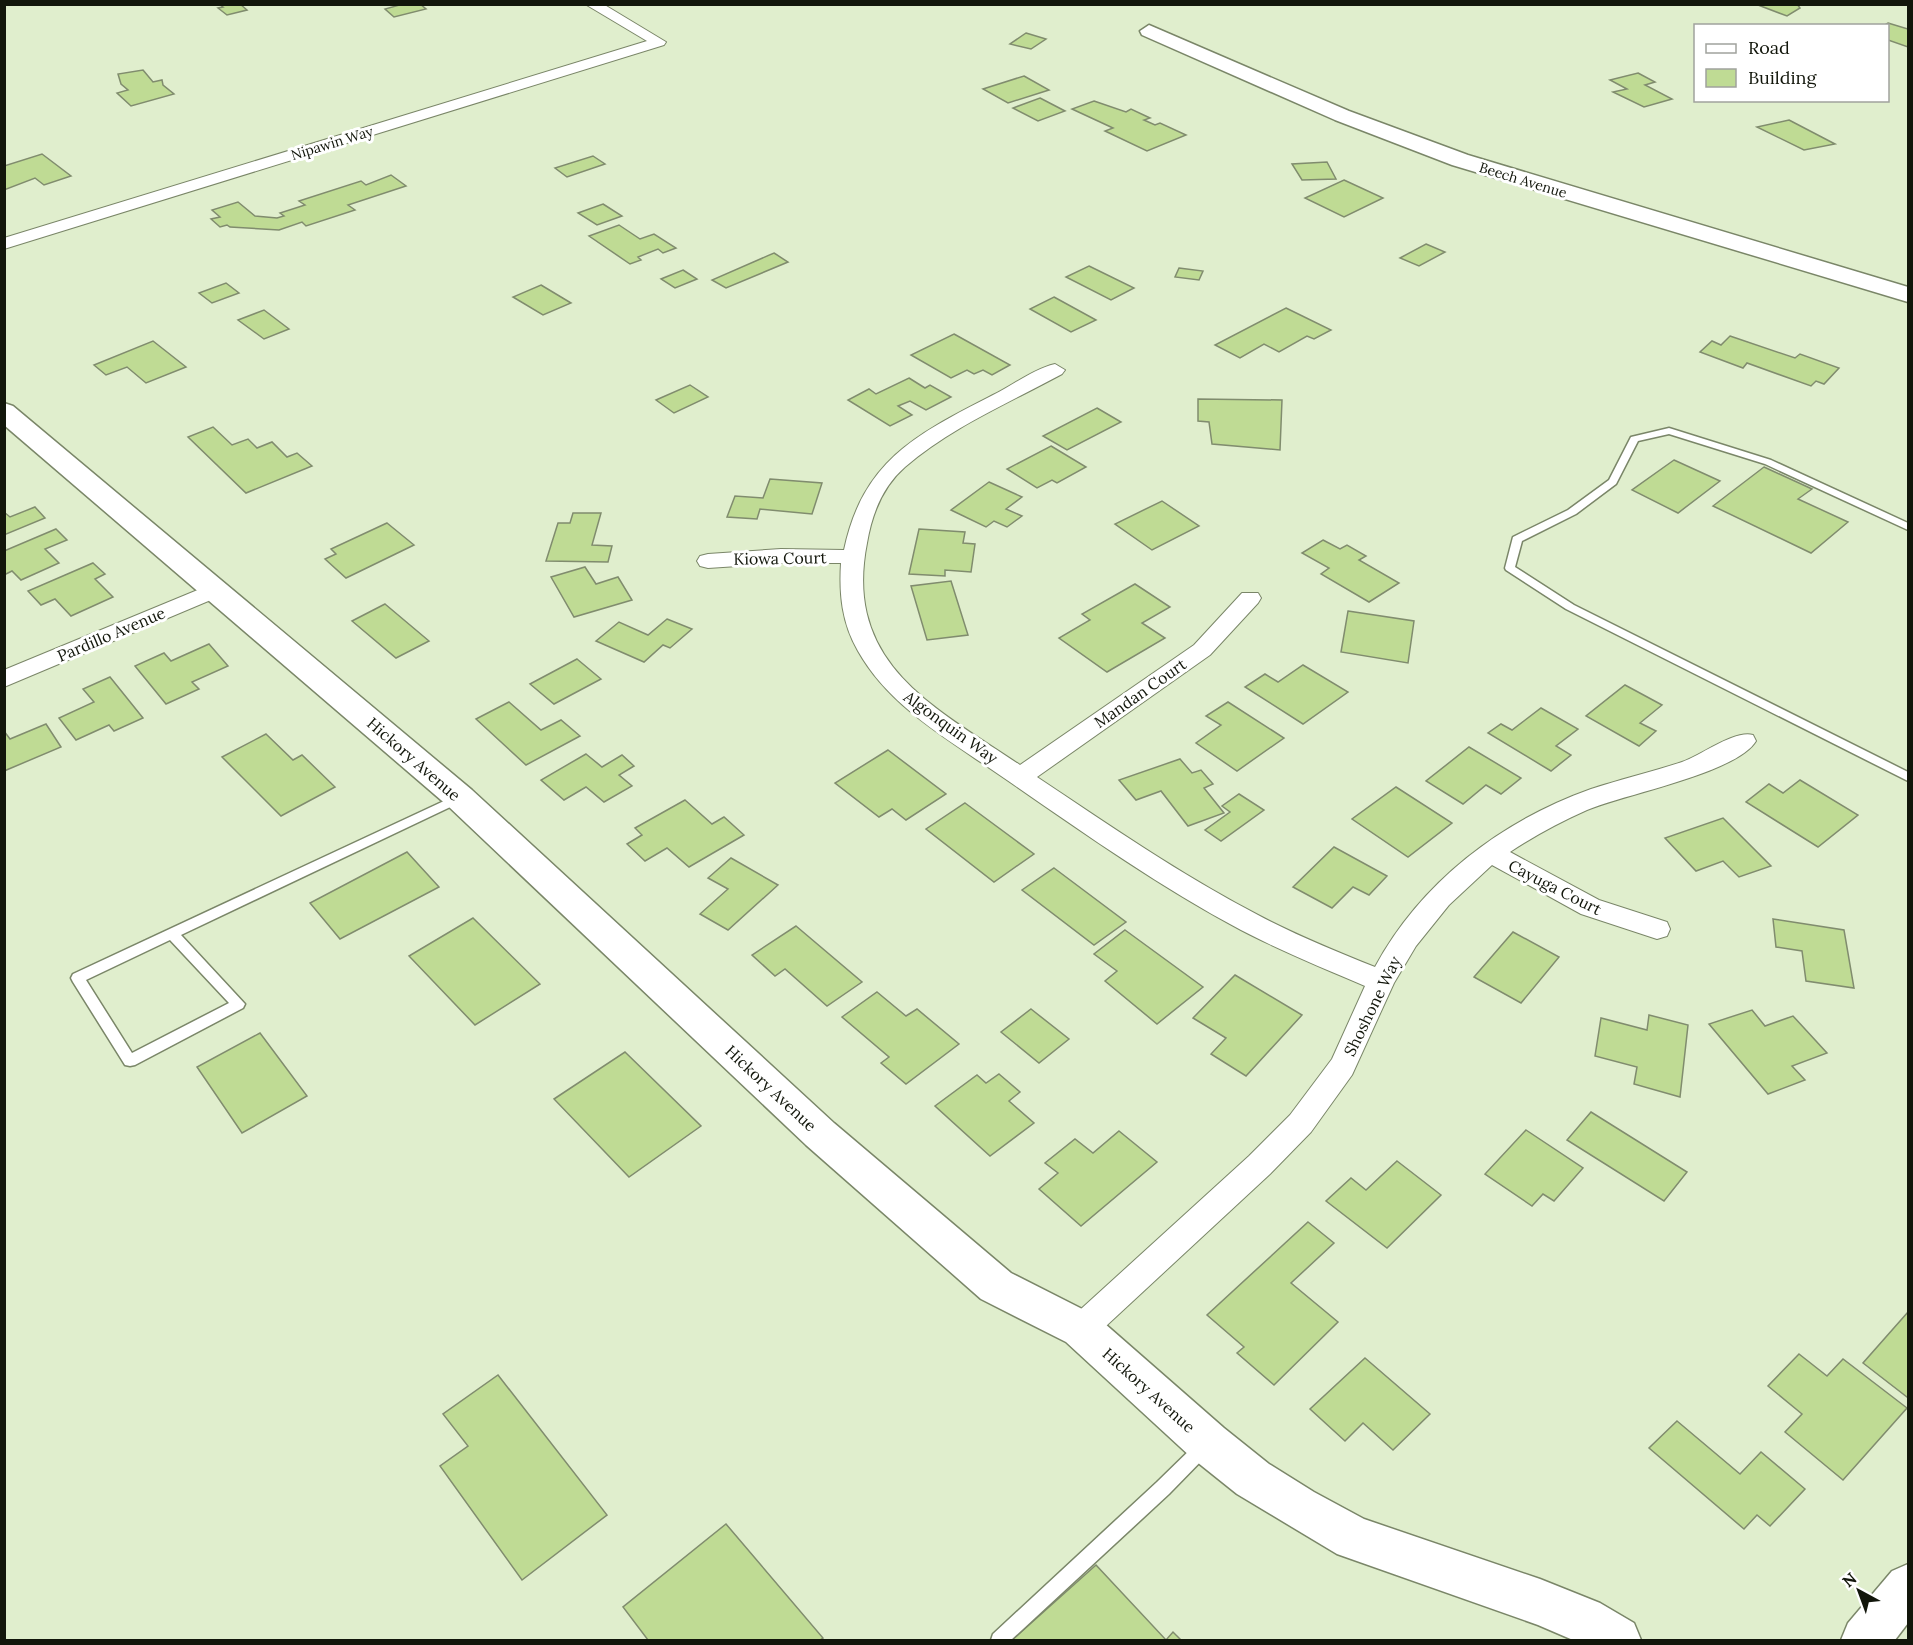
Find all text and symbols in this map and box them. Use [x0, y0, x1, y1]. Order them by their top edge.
legend [1694, 24, 1889, 102]
text: Road [1748, 36, 1790, 59]
text: Building [1748, 66, 1818, 89]
street label: Nipawin Way [289, 122, 376, 164]
street label: Beech Avenue [1477, 158, 1569, 202]
street label: Kiowa Court [733, 547, 828, 569]
street label: Pardillo Avenue [54, 602, 168, 666]
street label: Mandan Court [1090, 653, 1191, 732]
street label: Algonquin Way [899, 686, 1002, 768]
street label: Hickory Avenue [363, 713, 465, 805]
street label: Cayuga Court [1505, 855, 1606, 919]
street label: Shoshone Way [1339, 952, 1405, 1059]
street label: Hickory Avenue [721, 1041, 821, 1136]
street label: Hickory Avenue [1099, 1343, 1200, 1437]
north arrow [1829, 1561, 1889, 1621]
text: N [1838, 1568, 1860, 1591]

